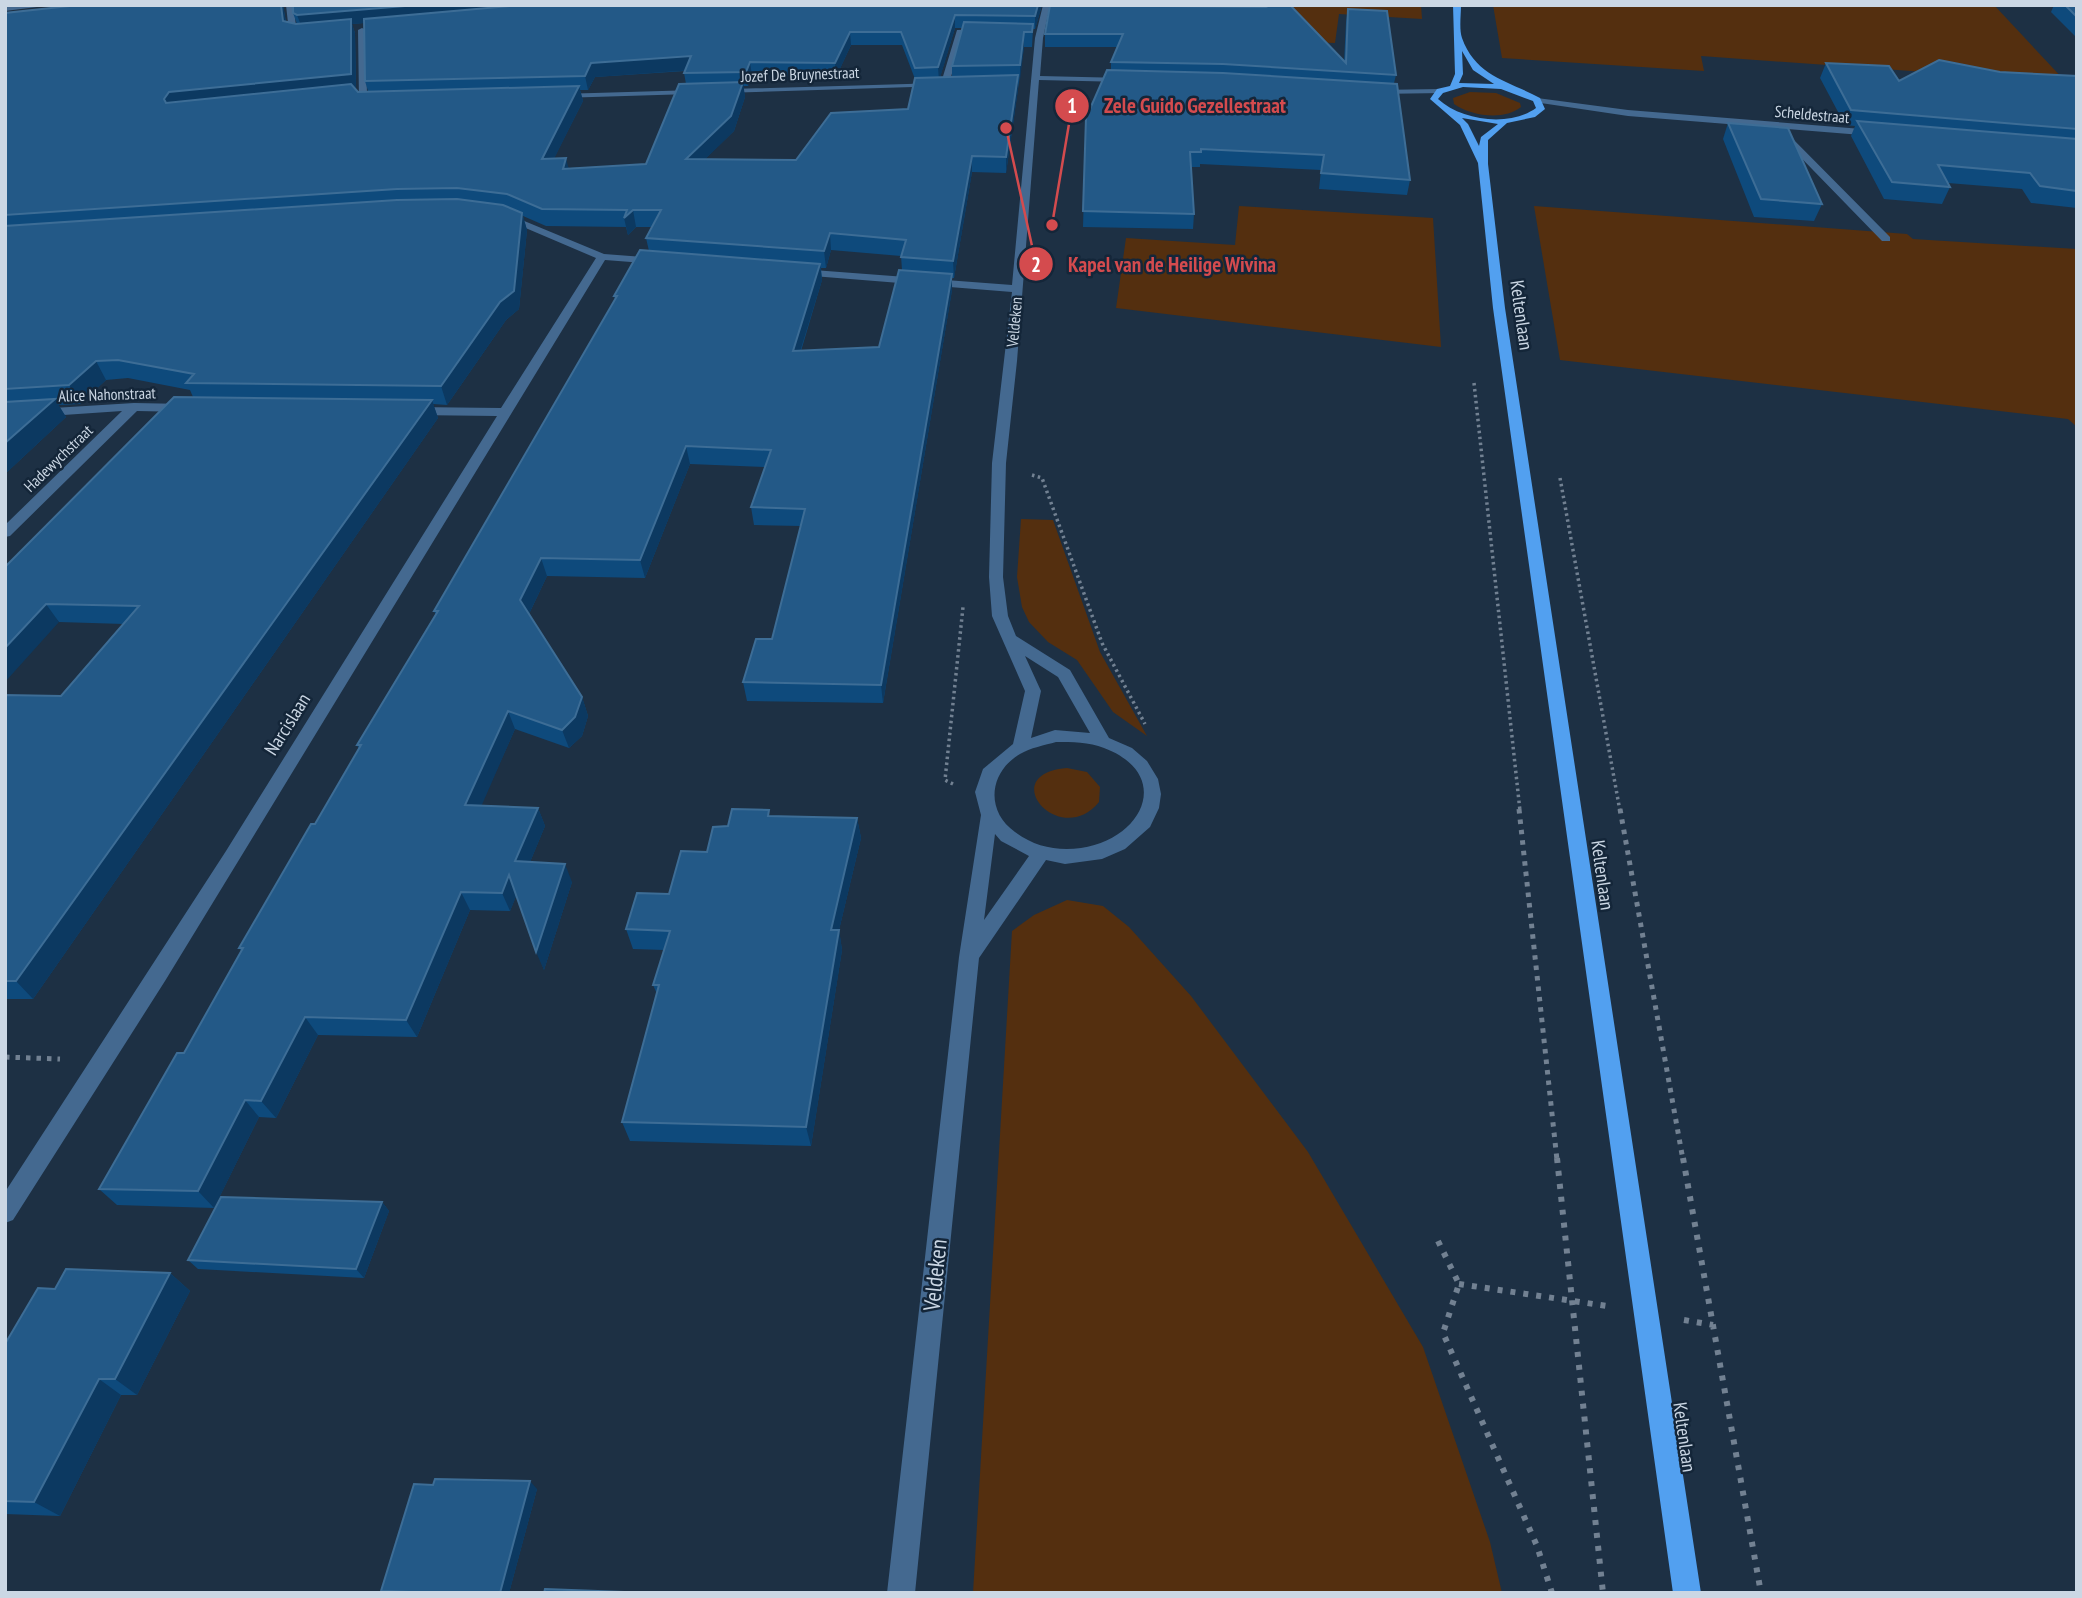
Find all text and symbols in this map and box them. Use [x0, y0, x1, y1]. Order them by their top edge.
street label: Jozef De Bruynestraat [739, 62, 860, 86]
callout: Zele Guido Gezellestraat [1054, 85, 1300, 127]
text: 1 [1067, 92, 1077, 119]
text: Zele Guido Gezellestraat [1104, 92, 1286, 119]
street label: Scheldestraat [1774, 101, 1851, 127]
callout: Kapel van de Heilige Wivina [1019, 243, 1291, 285]
text: 2 [1031, 251, 1041, 278]
text: Kapel van de Heilige Wivina [1068, 251, 1276, 278]
street label: Keltenlaan [1505, 279, 1539, 351]
street label: Veldeken [1002, 296, 1026, 349]
street label: Alice Nahonstraat [58, 382, 157, 406]
street label: Hadewychstraat [19, 420, 97, 496]
street label: Narcislaan [259, 689, 315, 759]
street label: Keltenlaan [1586, 839, 1620, 911]
street label: Veldeken [916, 1238, 953, 1313]
street label: Keltenlaan [1668, 1401, 1702, 1473]

